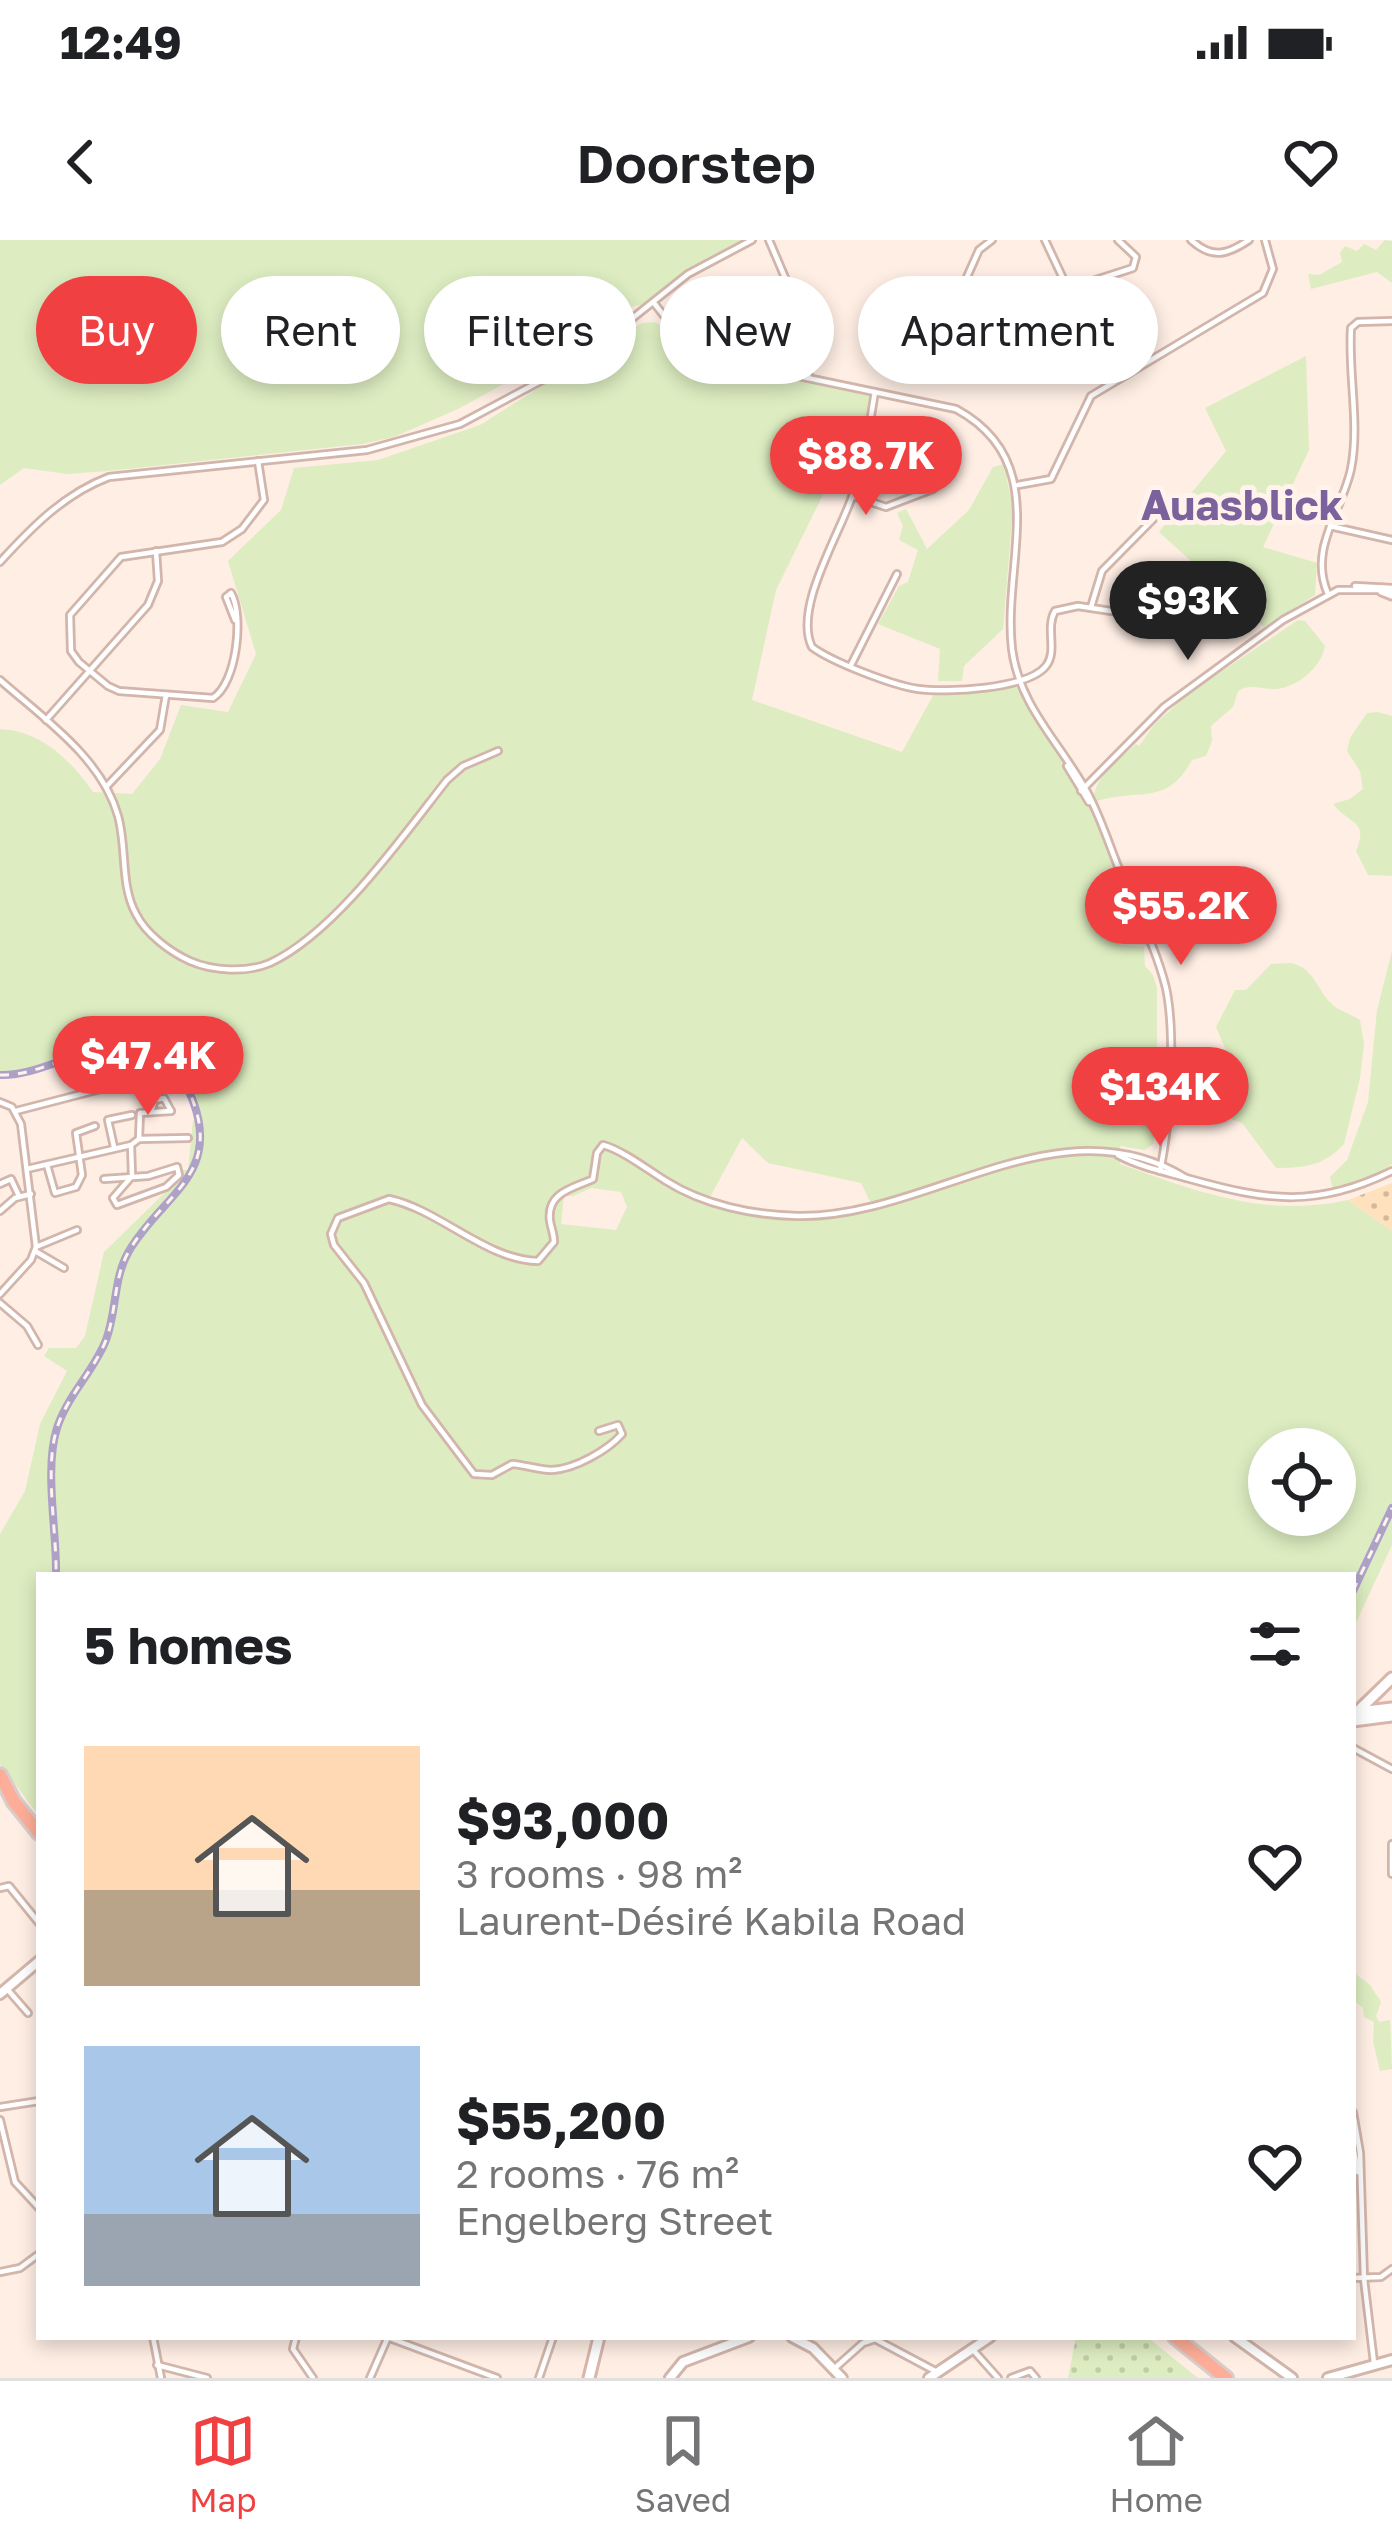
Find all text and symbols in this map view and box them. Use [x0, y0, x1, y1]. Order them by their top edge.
text: 12:49 [60, 15, 182, 69]
icon: back [48, 129, 114, 195]
icon: heart [1278, 129, 1344, 195]
text: Doorstep [576, 130, 816, 195]
chip: Buy [36, 276, 197, 384]
chip: Rent [221, 276, 400, 384]
chip: Filters [424, 276, 636, 384]
chip: New [660, 276, 834, 384]
chip: Apartment [858, 276, 1158, 384]
pin: $88.7K [768, 416, 964, 518]
text: $88.7K [797, 431, 935, 478]
district label: Auasblick [1141, 479, 1343, 529]
pin: $93K [1117, 561, 1259, 663]
text: $93K [1137, 576, 1239, 623]
pin: $55.2K [1083, 866, 1279, 968]
text: $55.2K [1112, 881, 1250, 928]
pin: $47.4K [50, 1016, 246, 1118]
text: $47.4K [80, 1031, 216, 1078]
pin: $134K [1076, 1047, 1244, 1149]
text: $134K [1099, 1062, 1221, 1109]
map controls [1248, 1428, 1356, 1536]
button: locate [1248, 1428, 1356, 1536]
icon: filters [1242, 1611, 1308, 1677]
text: 5 homes [84, 1614, 293, 1675]
text: $93,000 [456, 1789, 669, 1850]
icon: home [180, 1794, 324, 1938]
icon: heart [1242, 1833, 1308, 1899]
text: 3 rooms · 98 m² [456, 1850, 742, 1897]
text: Laurent-Désiré Kabila Road [456, 1897, 966, 1944]
text: $55,200 [456, 2089, 666, 2150]
icon: home [180, 2094, 324, 2238]
icon: heart [1242, 2133, 1308, 2199]
text: 2 rooms · 76 m² [456, 2150, 739, 2197]
text: Engelberg Street [456, 2197, 773, 2244]
tab: Map [189, 2408, 257, 2519]
tab: Saved [635, 2408, 731, 2519]
tab: Home [1110, 2408, 1203, 2519]

